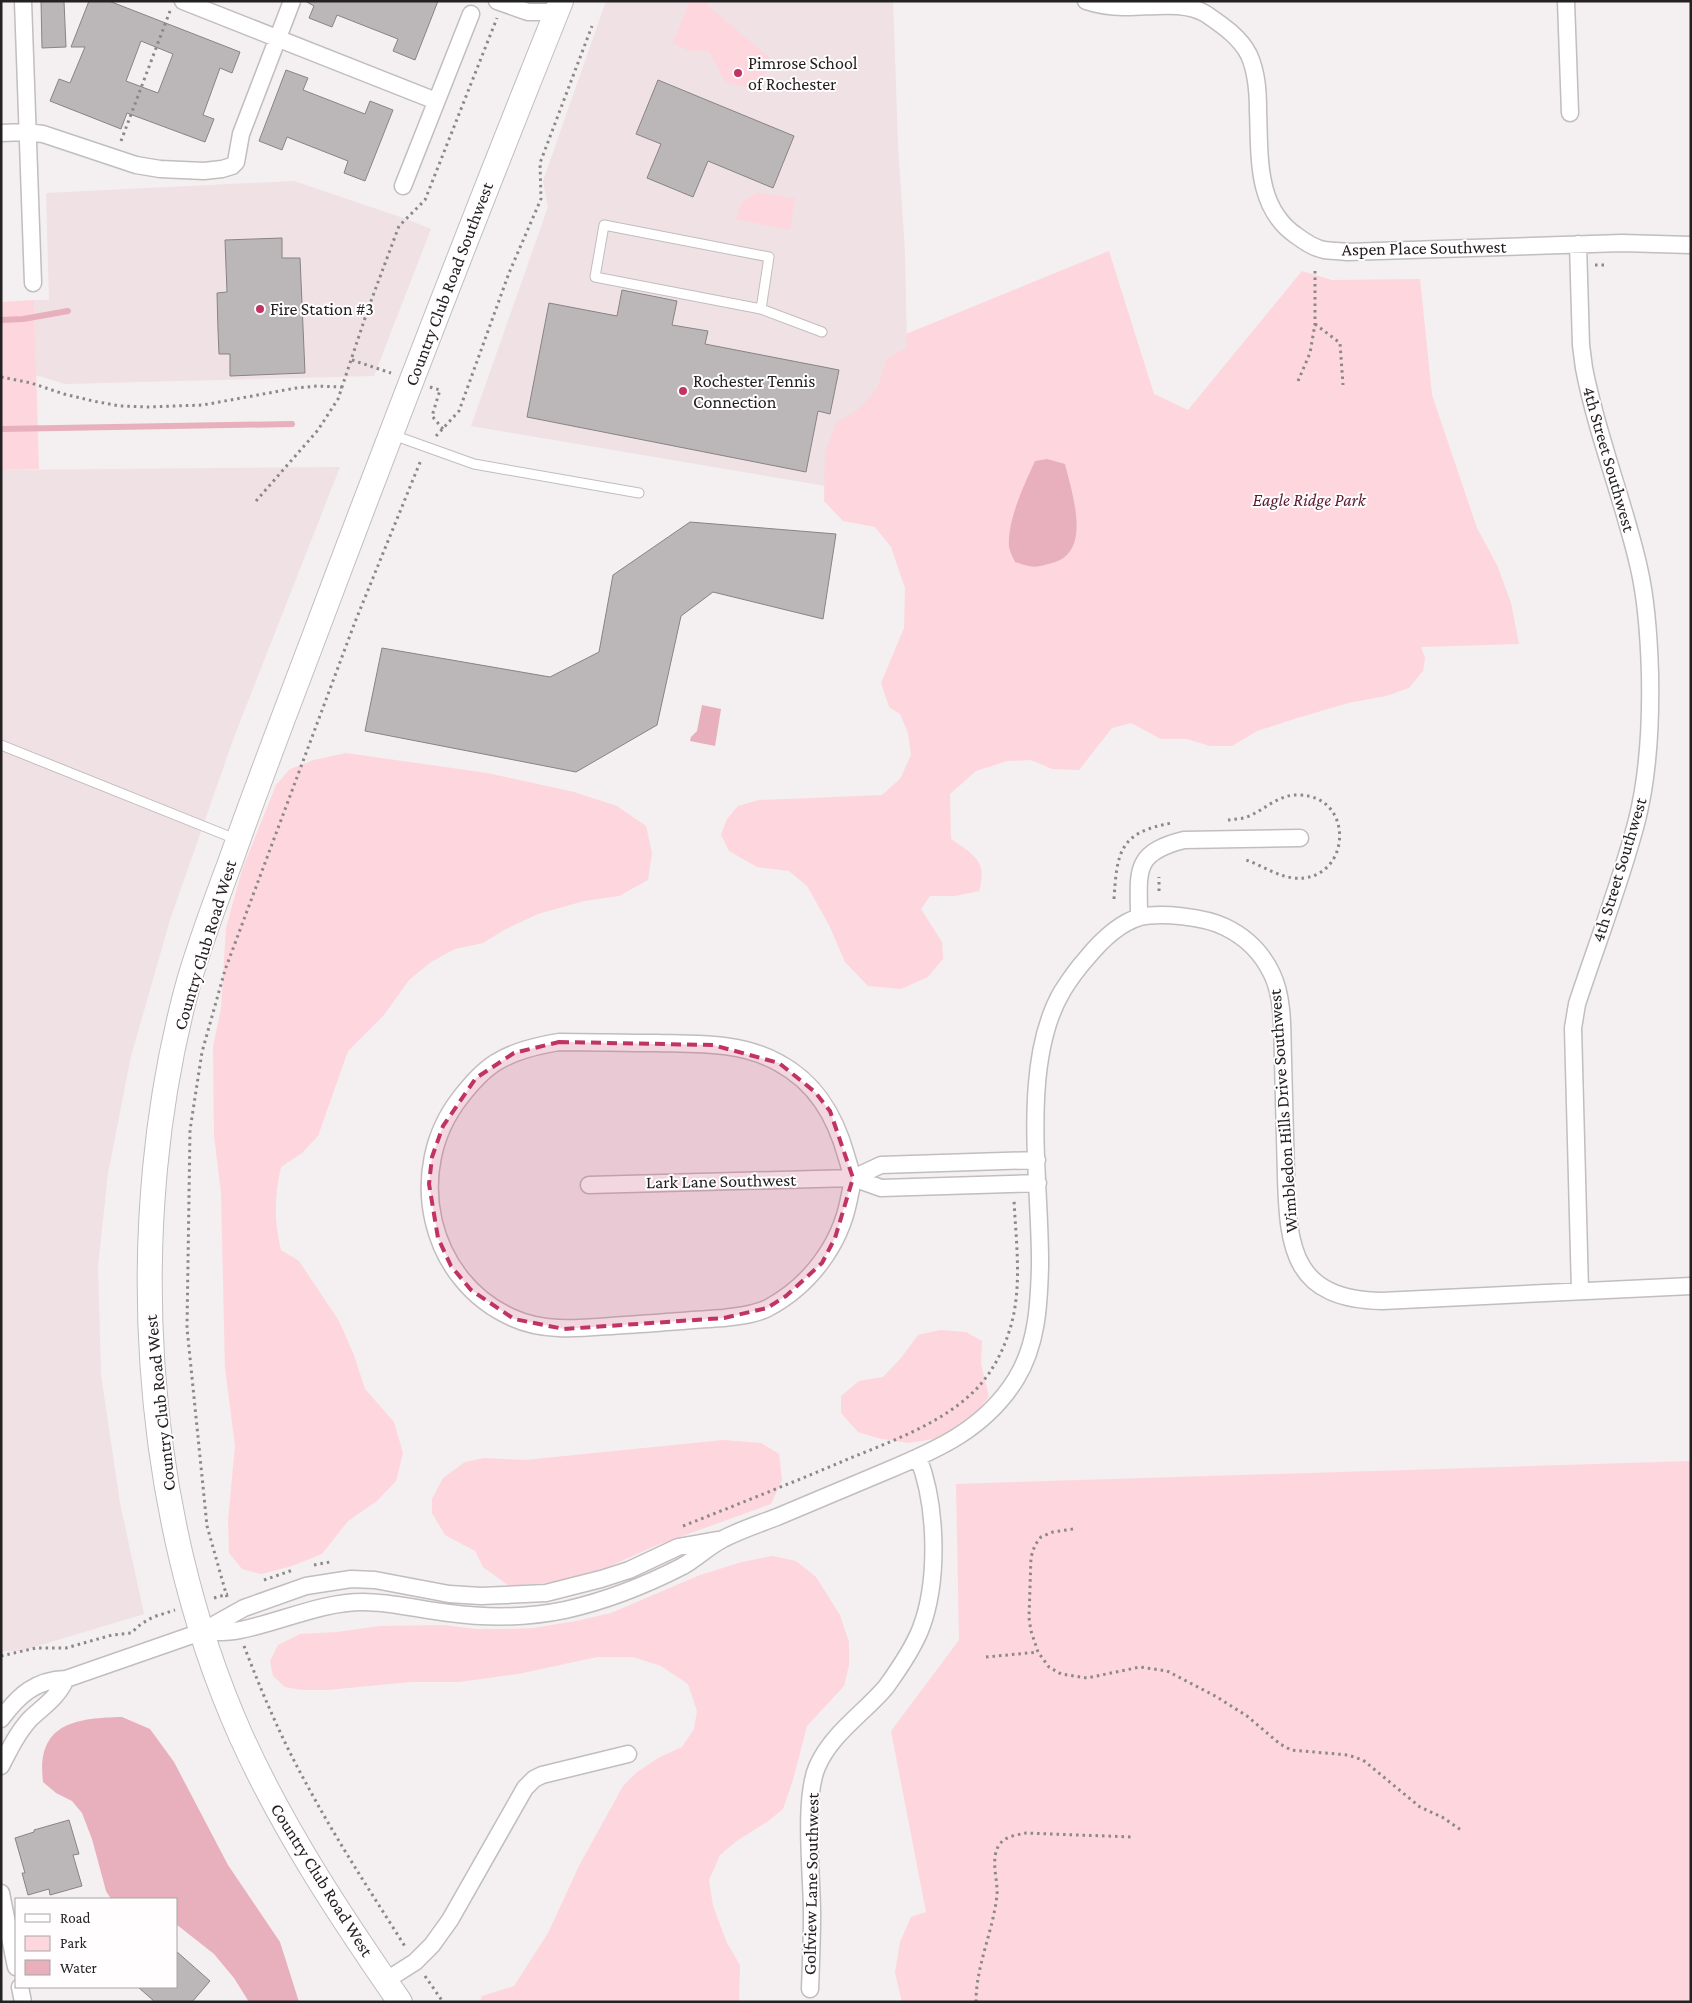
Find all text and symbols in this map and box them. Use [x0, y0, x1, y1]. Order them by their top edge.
place label: Pimrose School of Rochester [748, 53, 858, 94]
marker: Pimrose School of Rochester [732, 67, 744, 79]
street label: Country Club Road Southwest [401, 178, 498, 389]
street label: Aspen Place Southwest [1341, 237, 1508, 259]
place label: Fire Station #3 [270, 299, 374, 319]
marker: Fire Station #3 [254, 303, 266, 315]
place label: Rochester Tennis Connection [693, 371, 815, 412]
street label: 4th Street Southwest [1579, 384, 1640, 535]
marker: Rochester Tennis Connection [677, 385, 689, 397]
park label: Eagle Ridge Park [1252, 490, 1367, 510]
street label: 4th Street Southwest [1587, 794, 1651, 945]
street label: Country Club Road West [170, 857, 241, 1032]
street label: Wimbledon Hills Drive Southwest [1264, 987, 1301, 1234]
street label: Lark Lane Southwest [646, 1170, 797, 1192]
street label: Country Club Road West [141, 1313, 179, 1492]
street label: Golfview Lane Southwest [799, 1792, 823, 1975]
street label: Country Club Road West [267, 1800, 378, 1961]
legend [15, 1898, 178, 1988]
text: Road [60, 1910, 91, 1926]
text: Park [60, 1935, 87, 1951]
text: Water [60, 1960, 97, 1976]

